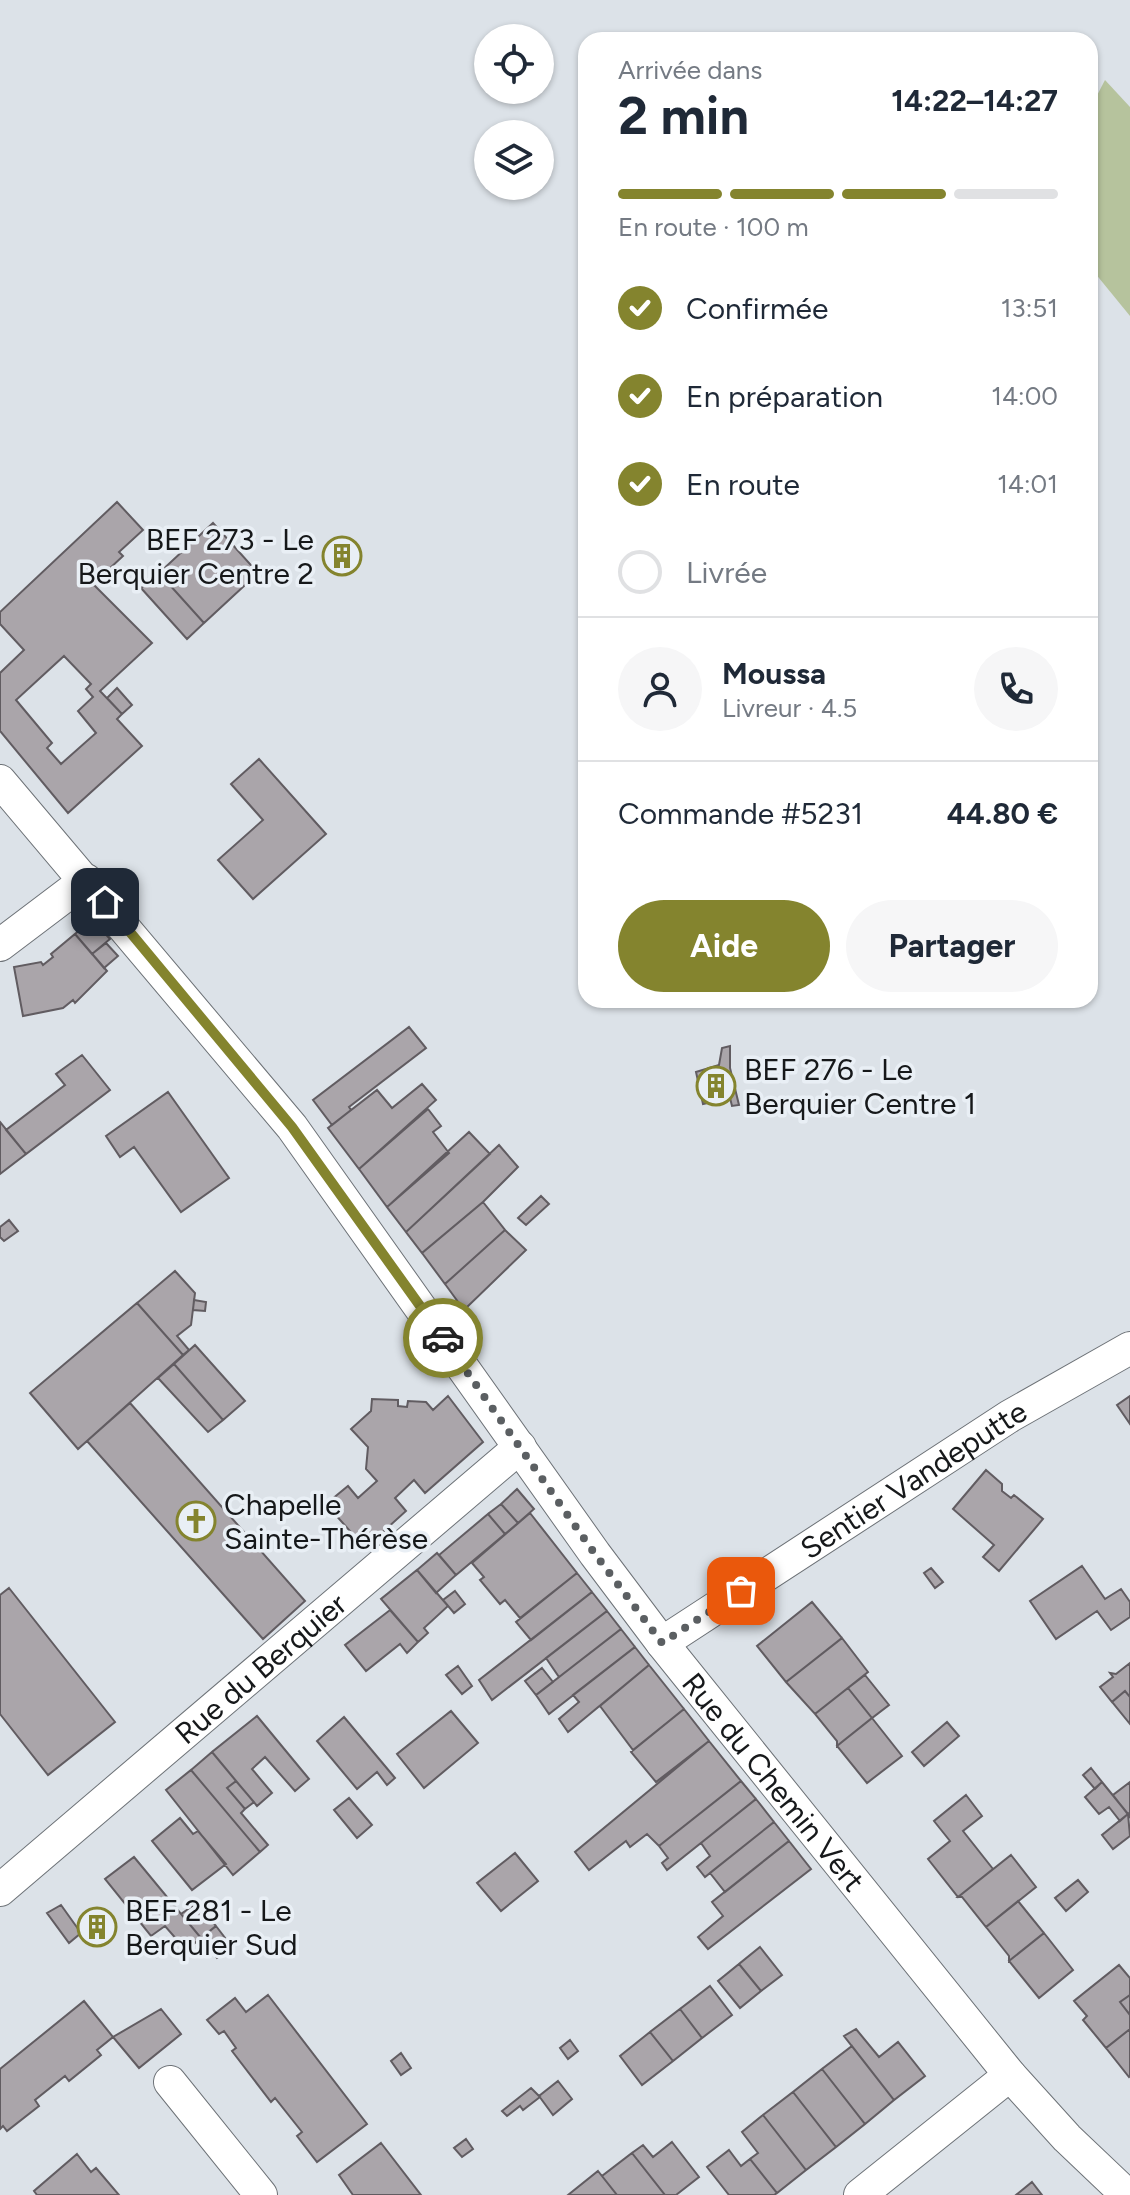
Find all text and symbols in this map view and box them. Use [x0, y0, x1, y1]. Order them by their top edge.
map controls [474, 24, 554, 200]
button: locate [474, 24, 554, 104]
text: Arrivée dans [618, 54, 762, 86]
text: 14:22–14:27 [891, 82, 1058, 119]
text: 2 min [618, 85, 749, 147]
button: layers [474, 120, 554, 200]
text: En route · 100 m [618, 211, 809, 243]
icon: check [618, 286, 662, 330]
text: Confirmée [686, 290, 828, 327]
text: 13:51 [1001, 292, 1058, 324]
icon: check [618, 374, 662, 418]
text: En préparation [686, 378, 883, 415]
text: 14:00 [991, 380, 1058, 412]
icon: check [618, 462, 662, 506]
text: En route [686, 466, 800, 503]
text: 14:01 [997, 468, 1058, 500]
place label: BEF 273 - Le Berquier Centre 2 [77, 521, 314, 592]
building icon: BEF 273 - Le Berquier Centre 2 [321, 535, 363, 577]
text: Livrée [686, 554, 767, 591]
button: person [618, 647, 702, 731]
button: phone [974, 647, 1058, 731]
text: Moussa [722, 655, 826, 692]
text: Livreur · 4.5 [722, 692, 857, 724]
text: Commande #5231 [618, 795, 863, 832]
text: 44.80 € [947, 795, 1058, 832]
pin [71, 868, 139, 936]
icon: home [83, 880, 127, 924]
button: Aide [618, 900, 830, 992]
button: Partager [846, 900, 1058, 992]
place label: BEF 276 - Le Berquier Centre 1 [744, 1051, 976, 1122]
building icon: BEF 276 - Le Berquier Centre 1 [695, 1065, 737, 1107]
courier [403, 1298, 483, 1378]
icon: car [421, 1316, 465, 1360]
street label: Sentier Vandeputte [793, 1392, 1033, 1566]
place label: Chapelle Sainte-Thérèse [224, 1486, 428, 1557]
church icon: Chapelle Sainte-Thérèse [175, 1500, 217, 1542]
pin [707, 1557, 775, 1625]
icon: bag [719, 1569, 763, 1613]
street label: Rue du Berquier [167, 1585, 354, 1752]
street label: Rue du Chemin Vert [675, 1665, 873, 1899]
place label: BEF 281 - Le Berquier Sud [125, 1892, 298, 1963]
building icon: BEF 281 - Le Berquier Sud [76, 1906, 118, 1948]

